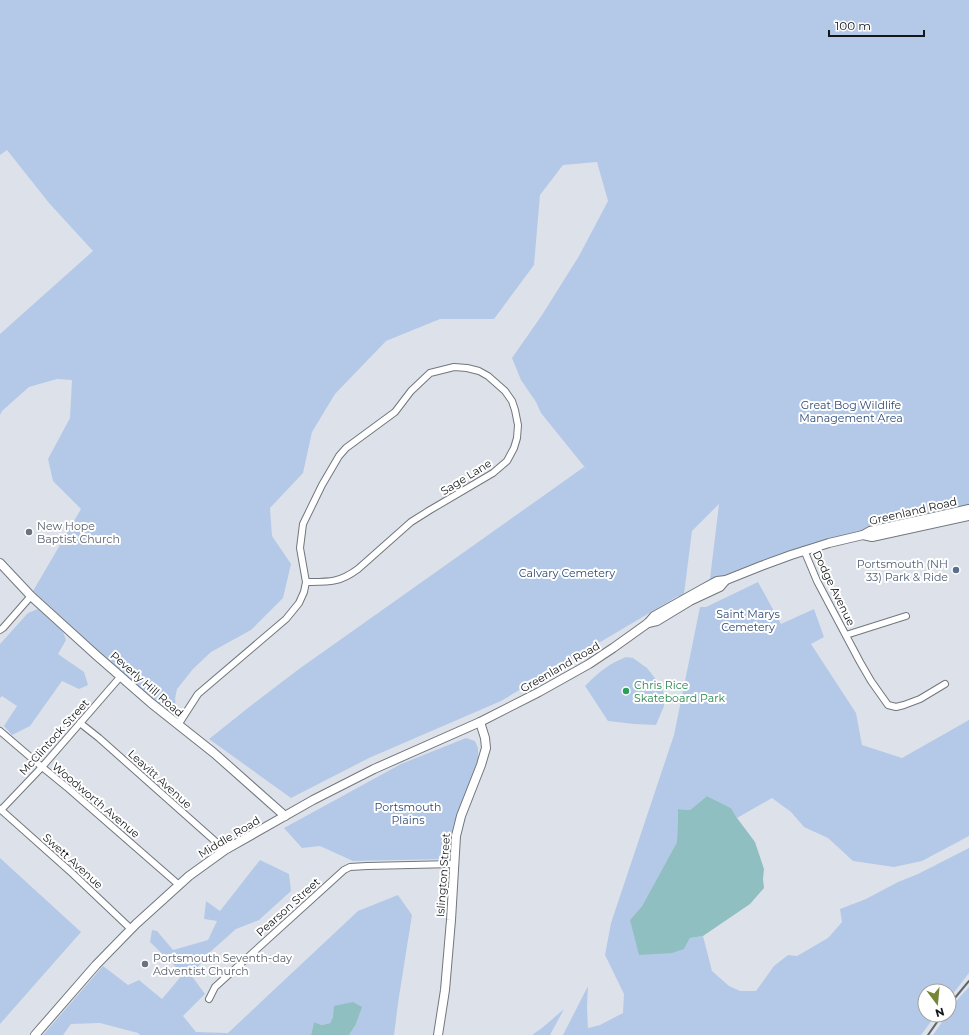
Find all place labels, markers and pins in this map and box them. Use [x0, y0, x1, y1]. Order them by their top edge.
place label: New Hope Baptist Church [37, 519, 120, 546]
marker: New Hope Baptist Church [24, 527, 34, 537]
place label: Portsmouth (NH 33) Park & Ride [857, 557, 948, 584]
marker: Portsmouth (NH 33) Park & Ride [951, 565, 961, 575]
place label: Chris Rice Skateboard Park [634, 678, 726, 705]
marker: Chris Rice Skateboard Park [621, 686, 631, 696]
place label: Portsmouth Seventh-day Adventist Church [153, 951, 292, 978]
marker: Portsmouth Seventh-day Adventist Church [140, 959, 150, 969]

